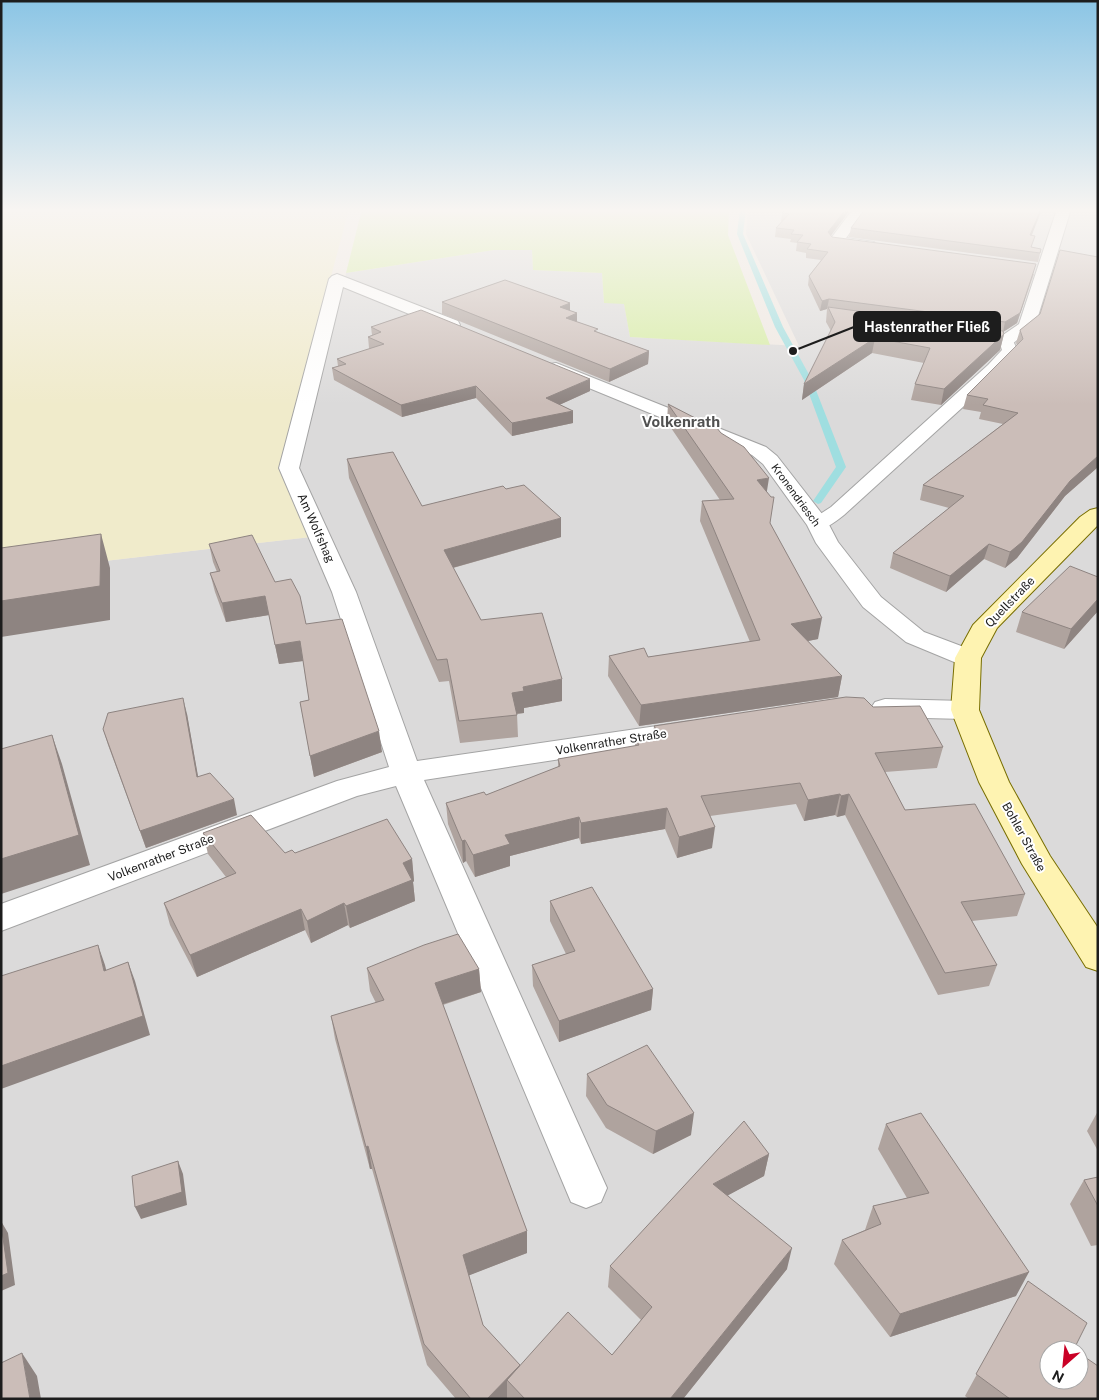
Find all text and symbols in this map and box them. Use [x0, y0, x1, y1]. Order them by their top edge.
callout: Hastenrather Fließ [854, 312, 1000, 341]
text: Hastenrather Fließ [864, 319, 990, 335]
district label: Volkenrath [642, 413, 720, 430]
street label: Kronendriesch [769, 461, 823, 529]
street label: Am Wolfshag [294, 491, 338, 565]
street label: Quellstraße [982, 574, 1038, 630]
street label: Volkenrather Straße [554, 726, 668, 758]
street label: Bohler Straße [999, 800, 1049, 874]
street label: Volkenrather Straße [106, 831, 216, 885]
north arrow [1039, 1340, 1089, 1390]
text: N [1050, 1367, 1067, 1386]

